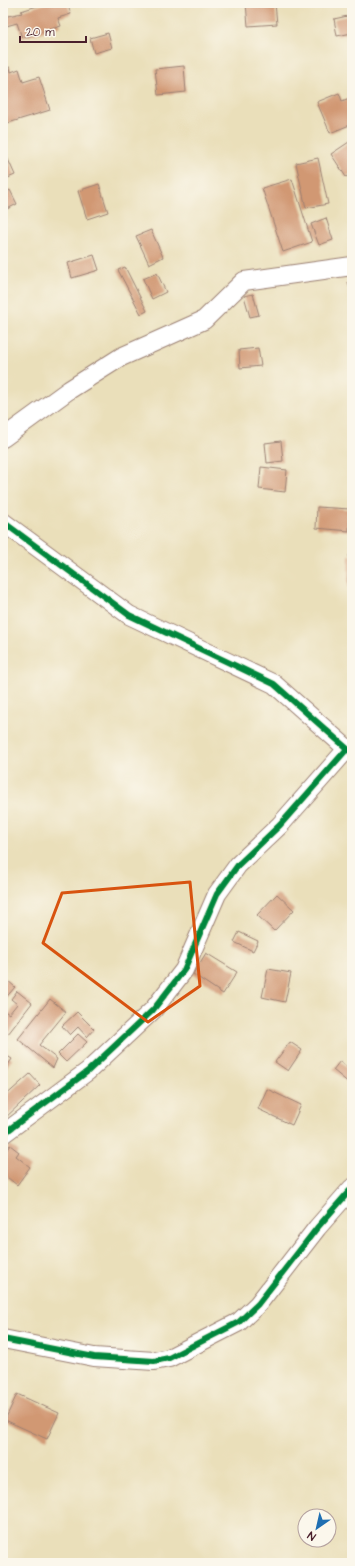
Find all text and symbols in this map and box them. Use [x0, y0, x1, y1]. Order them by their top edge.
scale bar [20, 18, 86, 44]
text: 20 m [26, 24, 55, 41]
north arrow [297, 1508, 337, 1548]
text: N [305, 1528, 319, 1544]

